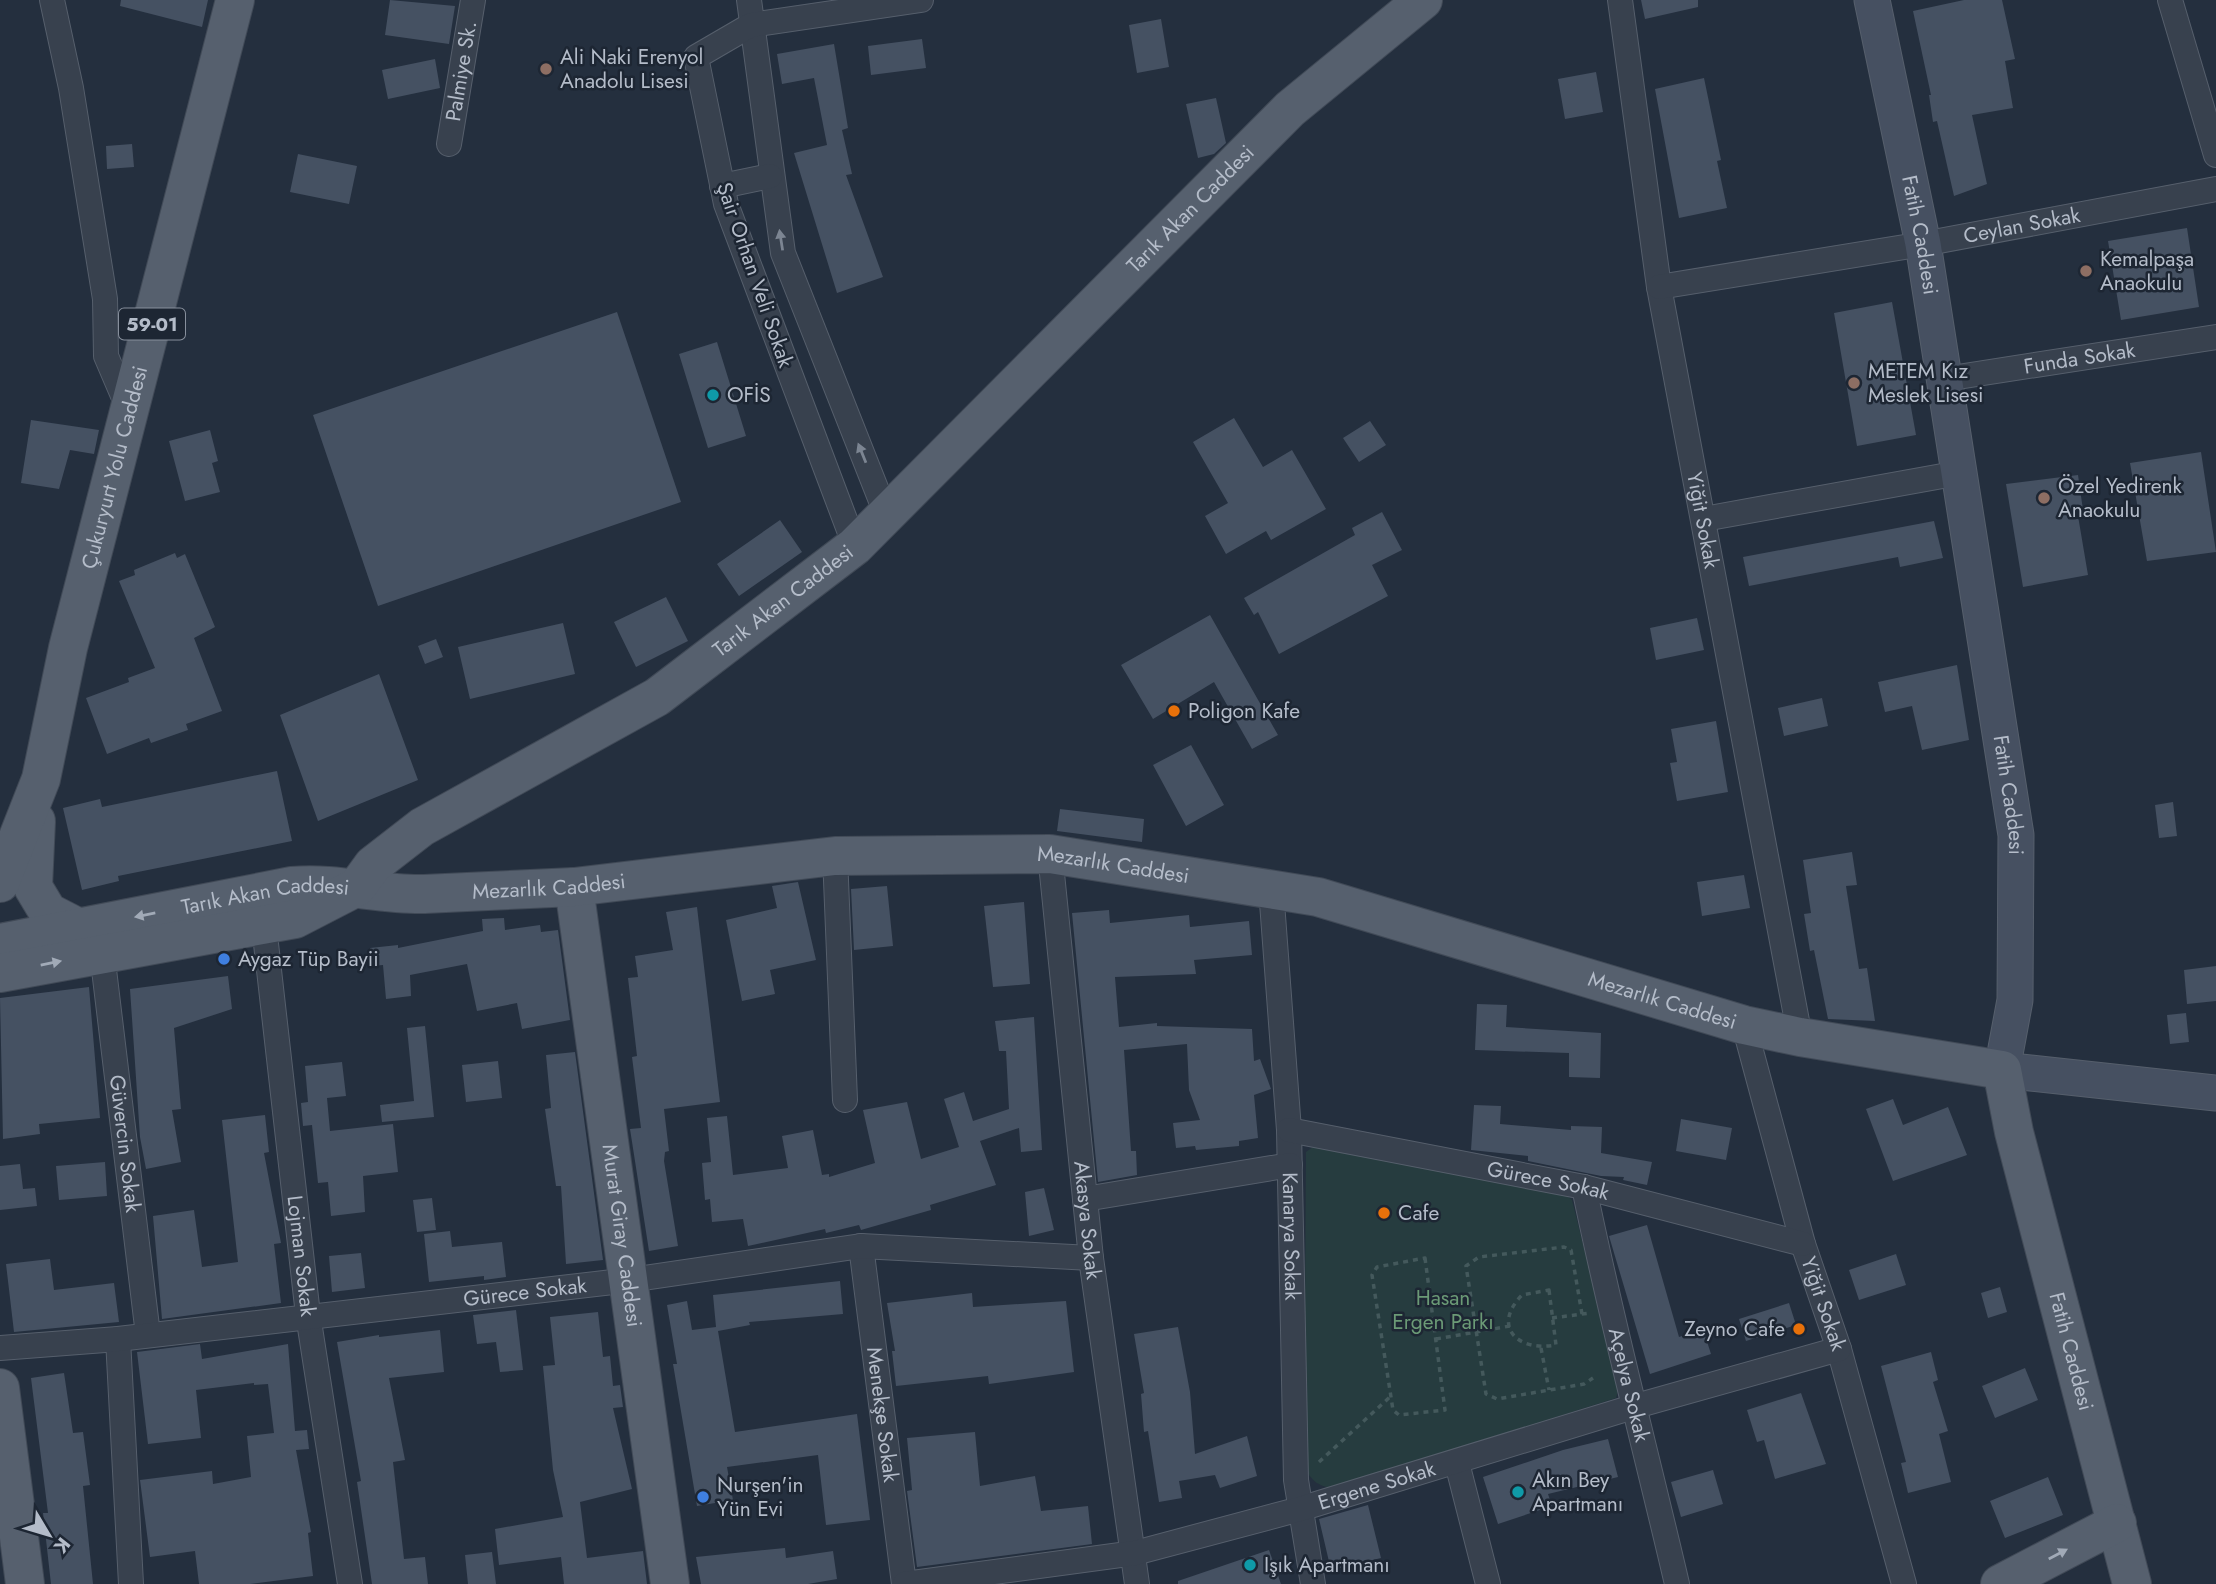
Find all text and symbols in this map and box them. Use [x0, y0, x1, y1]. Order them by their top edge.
street label: Palmiye Sk. [438, 18, 484, 124]
place label: Ali Naki Erenyol Anadolu Lisesi [560, 42, 703, 96]
marker: Ali Naki Erenyol Anadolu Lisesi [538, 61, 554, 77]
street label: Tarık Akan Caddesi [1120, 138, 1261, 280]
street label: Fatih Caddesi [1894, 173, 1946, 297]
street label: Şair Orhan Veli Sokak [709, 178, 801, 372]
street label: Ceylan Sokak [1961, 200, 2083, 251]
one-way arrow [775, 229, 786, 251]
place label: Kemalpaşa Anaokulu [2100, 244, 2194, 298]
marker: Kemalpaşa Anaokulu [2078, 263, 2094, 279]
road number: 59-01 [119, 308, 185, 340]
street label: Funda Sokak [2022, 335, 2138, 382]
place label: METEM Kız Meslek Lisesi [1868, 356, 1984, 410]
street label: Çukuryurt Yolu Caddesi [74, 363, 155, 572]
marker: METEM Kız Meslek Lisesi [1846, 375, 1862, 391]
place label: OFİS [727, 380, 771, 410]
marker: OFİS [705, 387, 721, 403]
one-way arrow [857, 442, 868, 463]
street label: Yiğit Sokak [1679, 470, 1727, 572]
place label: Özel Yedirenk Anaokulu [2058, 471, 2183, 525]
marker: Özel Yedirenk Anaokulu [2036, 490, 2052, 506]
street label: Tarık Akan Caddesi [706, 537, 860, 664]
place label: Poligon Kafe [1188, 696, 1300, 726]
marker: Poligon Kafe [1166, 703, 1182, 719]
street label: Fatih Caddesi [1985, 733, 2031, 855]
street label: Mezarlık Caddesi [1037, 839, 1191, 891]
street label: Mezarlık Caddesi [471, 866, 627, 907]
street label: Tarık Akan Caddesi [179, 870, 351, 922]
one-way arrow [134, 910, 156, 921]
place label: Aygaz Tüp Bayii [238, 944, 379, 974]
marker: Aygaz Tüp Bayii [216, 951, 232, 967]
one-way arrow [40, 958, 62, 969]
street label: Mezarlık Caddesi [1585, 964, 1740, 1037]
street label: Güvercin Sokak [102, 1073, 148, 1215]
street label: Murat Giray Caddesi [595, 1142, 649, 1329]
street label: Gürece Sokak [1485, 1154, 1613, 1208]
street label: Akasya Sokak [1066, 1159, 1109, 1282]
street label: Kanarya Sokak [1275, 1172, 1307, 1301]
street label: Lojman Sokak [280, 1194, 323, 1319]
place label: Cafe [1398, 1198, 1439, 1228]
marker: Cafe [1376, 1205, 1392, 1221]
street label: Yiğit Sokak [1793, 1253, 1854, 1356]
street label: Gürece Sokak [462, 1270, 589, 1314]
park label: Hasan Ergen Parkı [1392, 1283, 1494, 1337]
street label: Fatih Caddesi [2041, 1289, 2101, 1414]
place label: Zeyno Cafe [1684, 1314, 1785, 1344]
marker: Zeyno Cafe [1791, 1321, 1807, 1337]
street label: Açelya Sokak [1601, 1325, 1657, 1446]
street label: Menekşe Sokak [859, 1345, 906, 1485]
street label: Ergene Sokak [1314, 1453, 1440, 1518]
place label: Akın Bey Apartmanı [1532, 1465, 1623, 1519]
place label: Nurşen'in Yün Evi [717, 1470, 804, 1524]
marker: Akın Bey Apartmanı [1510, 1484, 1526, 1500]
marker: Nurşen'in Yün Evi [695, 1489, 711, 1505]
north arrow [14, 1500, 84, 1570]
text: K [47, 1532, 77, 1559]
one-way arrow [2049, 1548, 2069, 1560]
place label: Işık Apartmanı [1264, 1550, 1390, 1580]
marker: Işık Apartmanı [1242, 1557, 1258, 1573]

